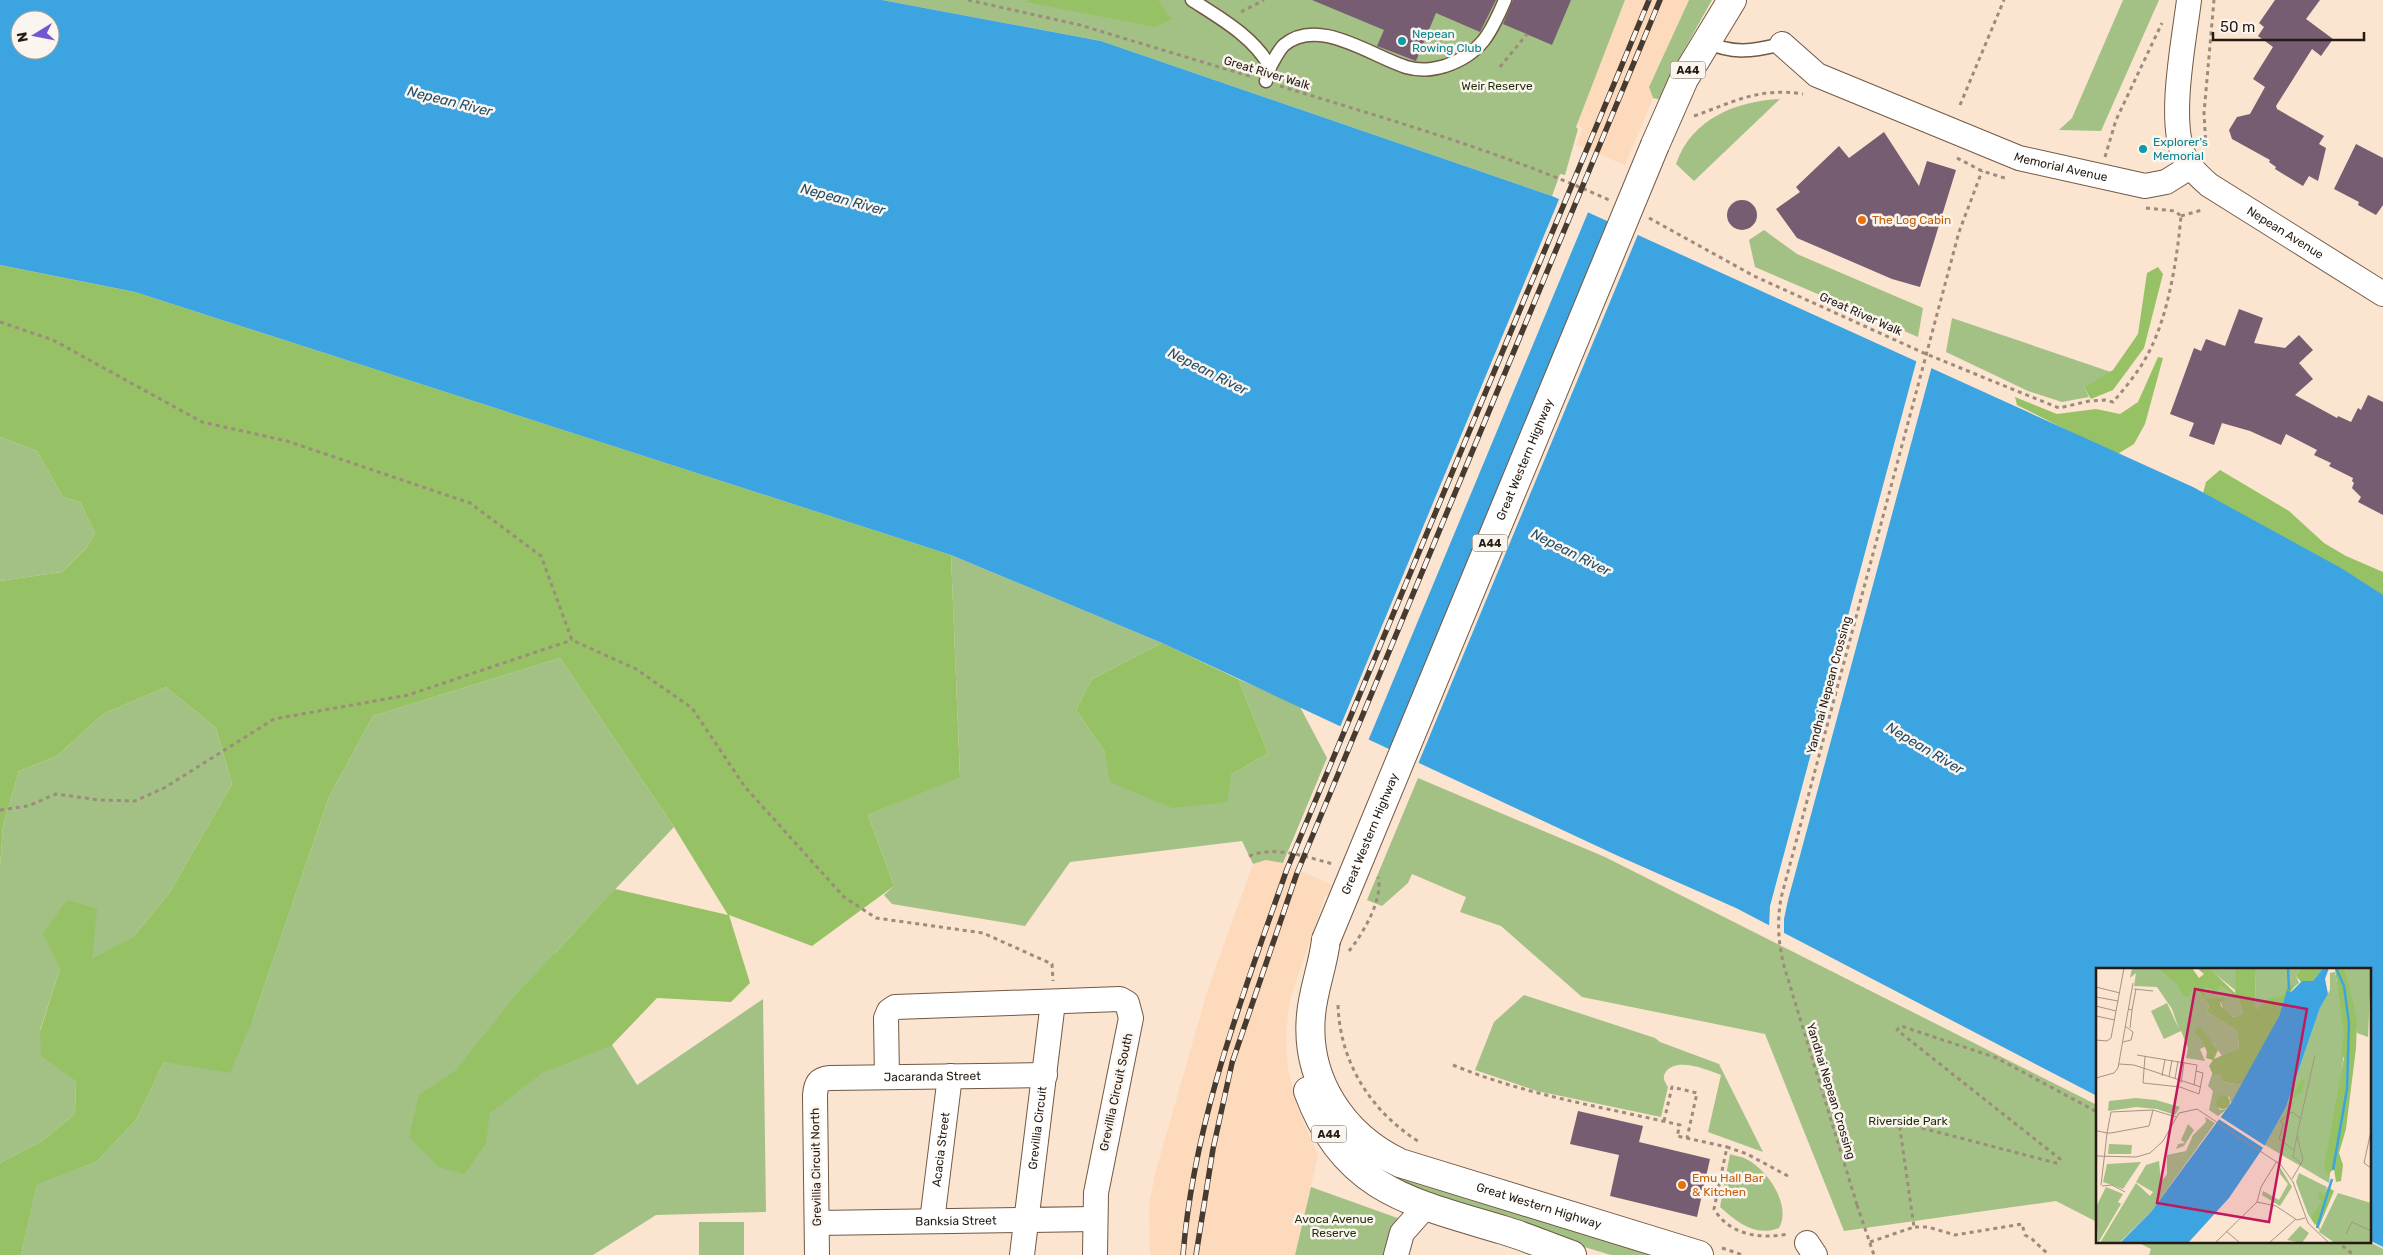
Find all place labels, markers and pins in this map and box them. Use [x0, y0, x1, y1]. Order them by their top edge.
place label: Nepean Rowing Club [1412, 27, 1482, 55]
marker: Nepean Rowing Club [1396, 35, 1408, 47]
place label: Explorer's Memorial [2153, 135, 2208, 163]
marker: Explorer's Memorial [2137, 143, 2149, 155]
place label: The Log Cabin [1872, 213, 1951, 227]
marker: The Log Cabin [1856, 214, 1868, 226]
place label: Emu Hall Bar & Kitchen [1692, 1171, 1764, 1199]
marker: Emu Hall Bar & Kitchen [1676, 1179, 1688, 1191]

